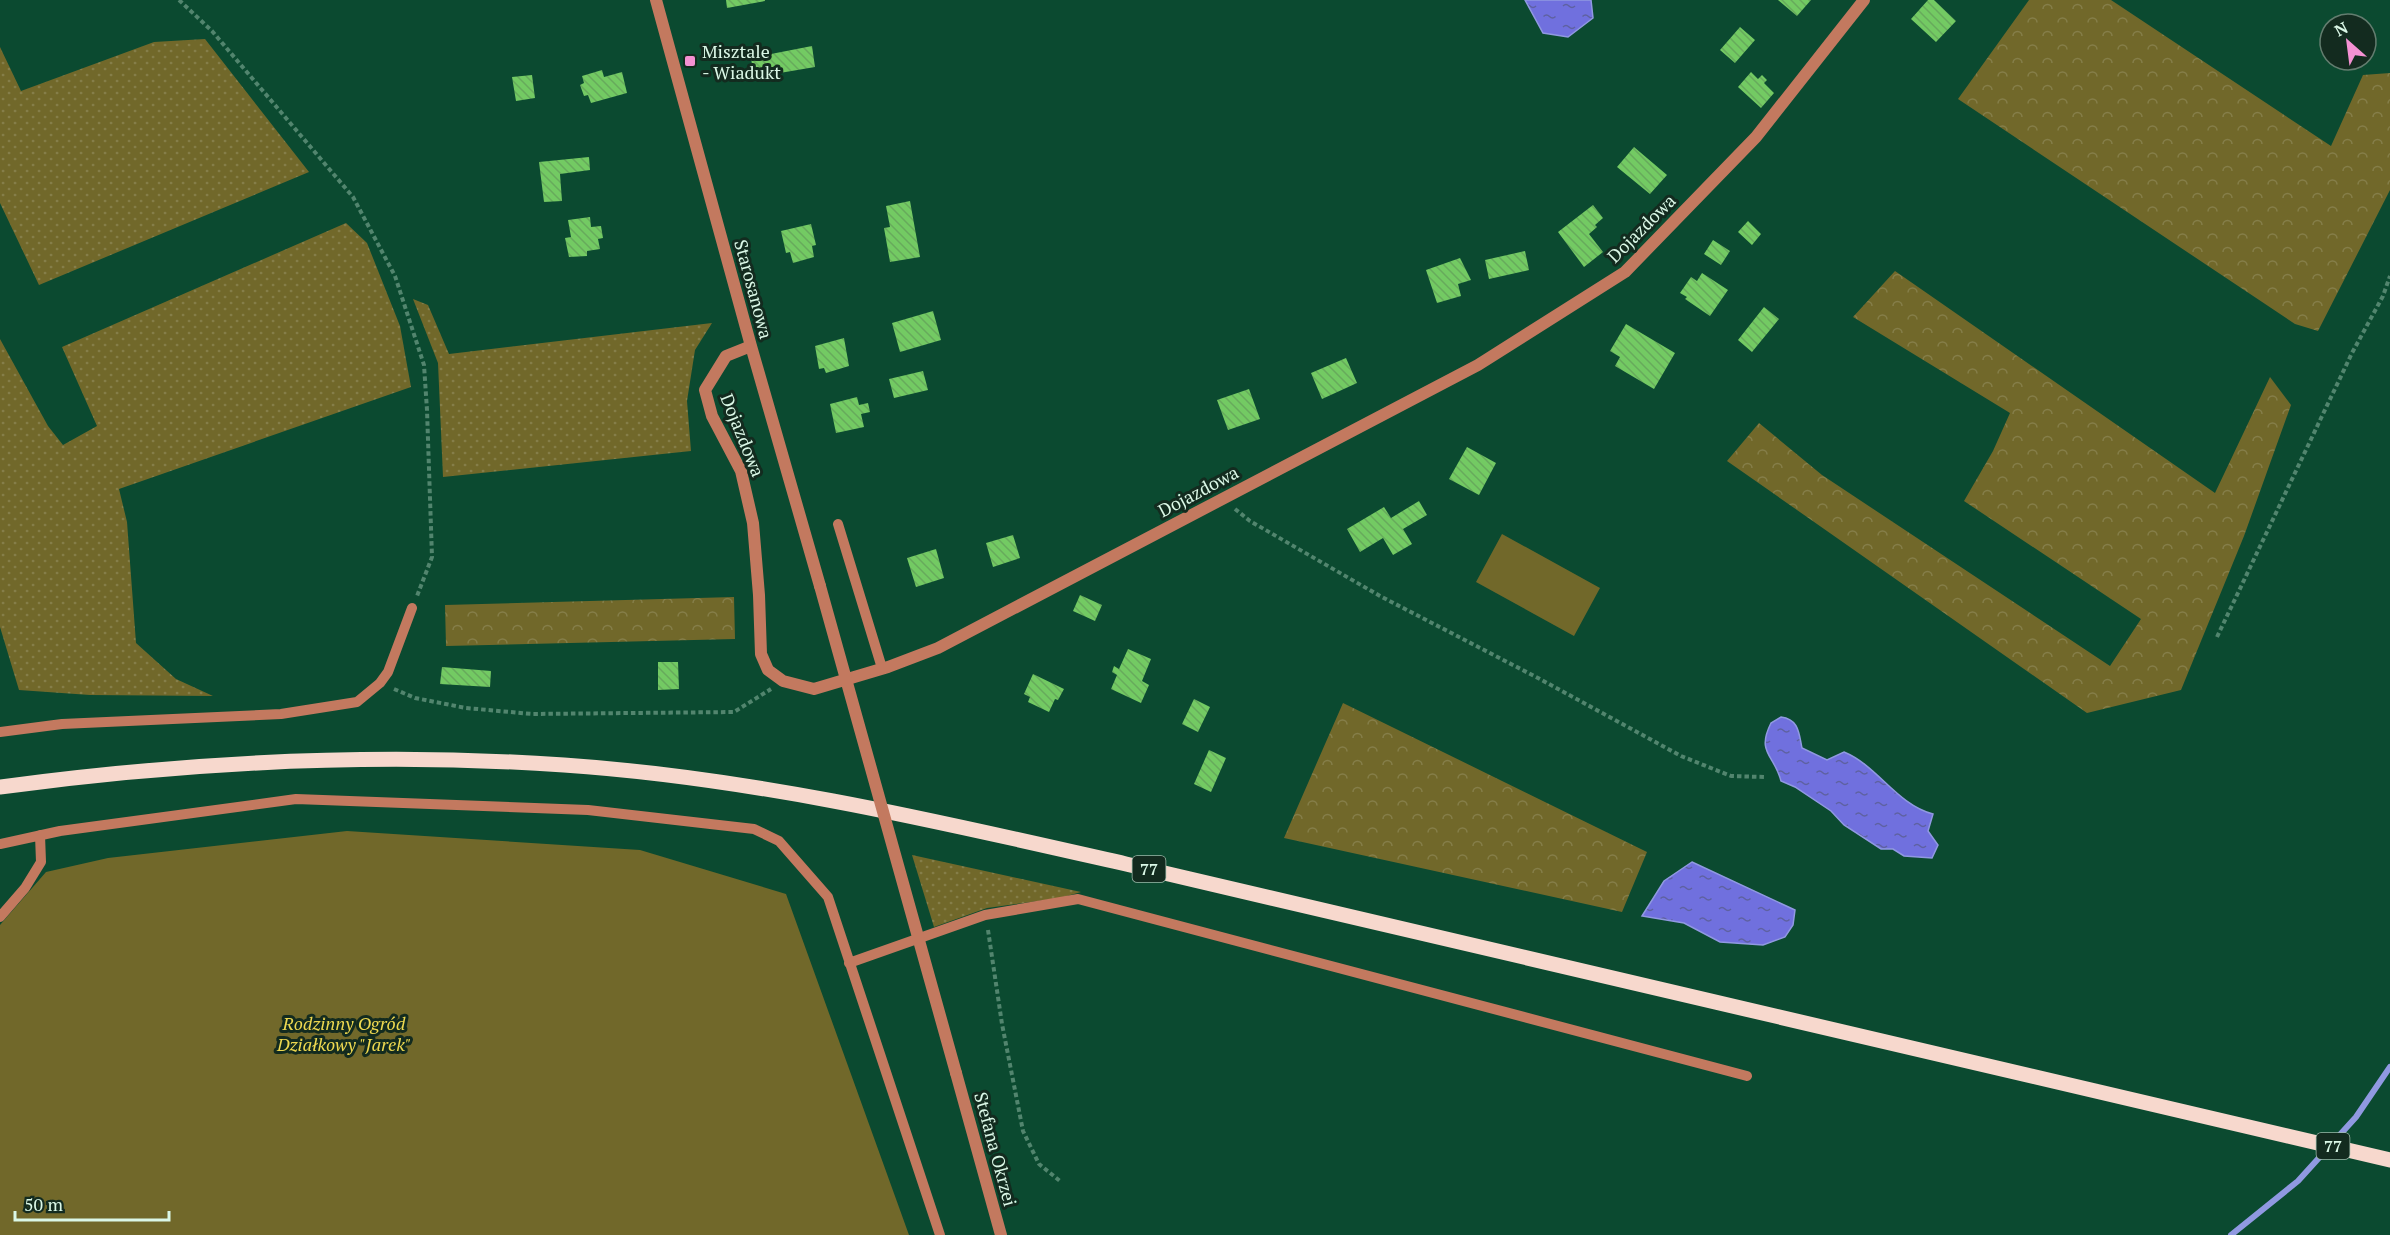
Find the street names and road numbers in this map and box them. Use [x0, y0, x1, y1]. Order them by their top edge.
street label: Dojazdowa [1602, 189, 1680, 267]
street label: Starosanowa [729, 237, 779, 341]
street label: Dojazdowa [715, 390, 771, 480]
street label: Dojazdowa [1154, 460, 1242, 522]
road number: 77 [1132, 856, 1166, 882]
street label: Stefana Okrzei [969, 1089, 1023, 1209]
road number: 77 [2316, 1133, 2350, 1159]

